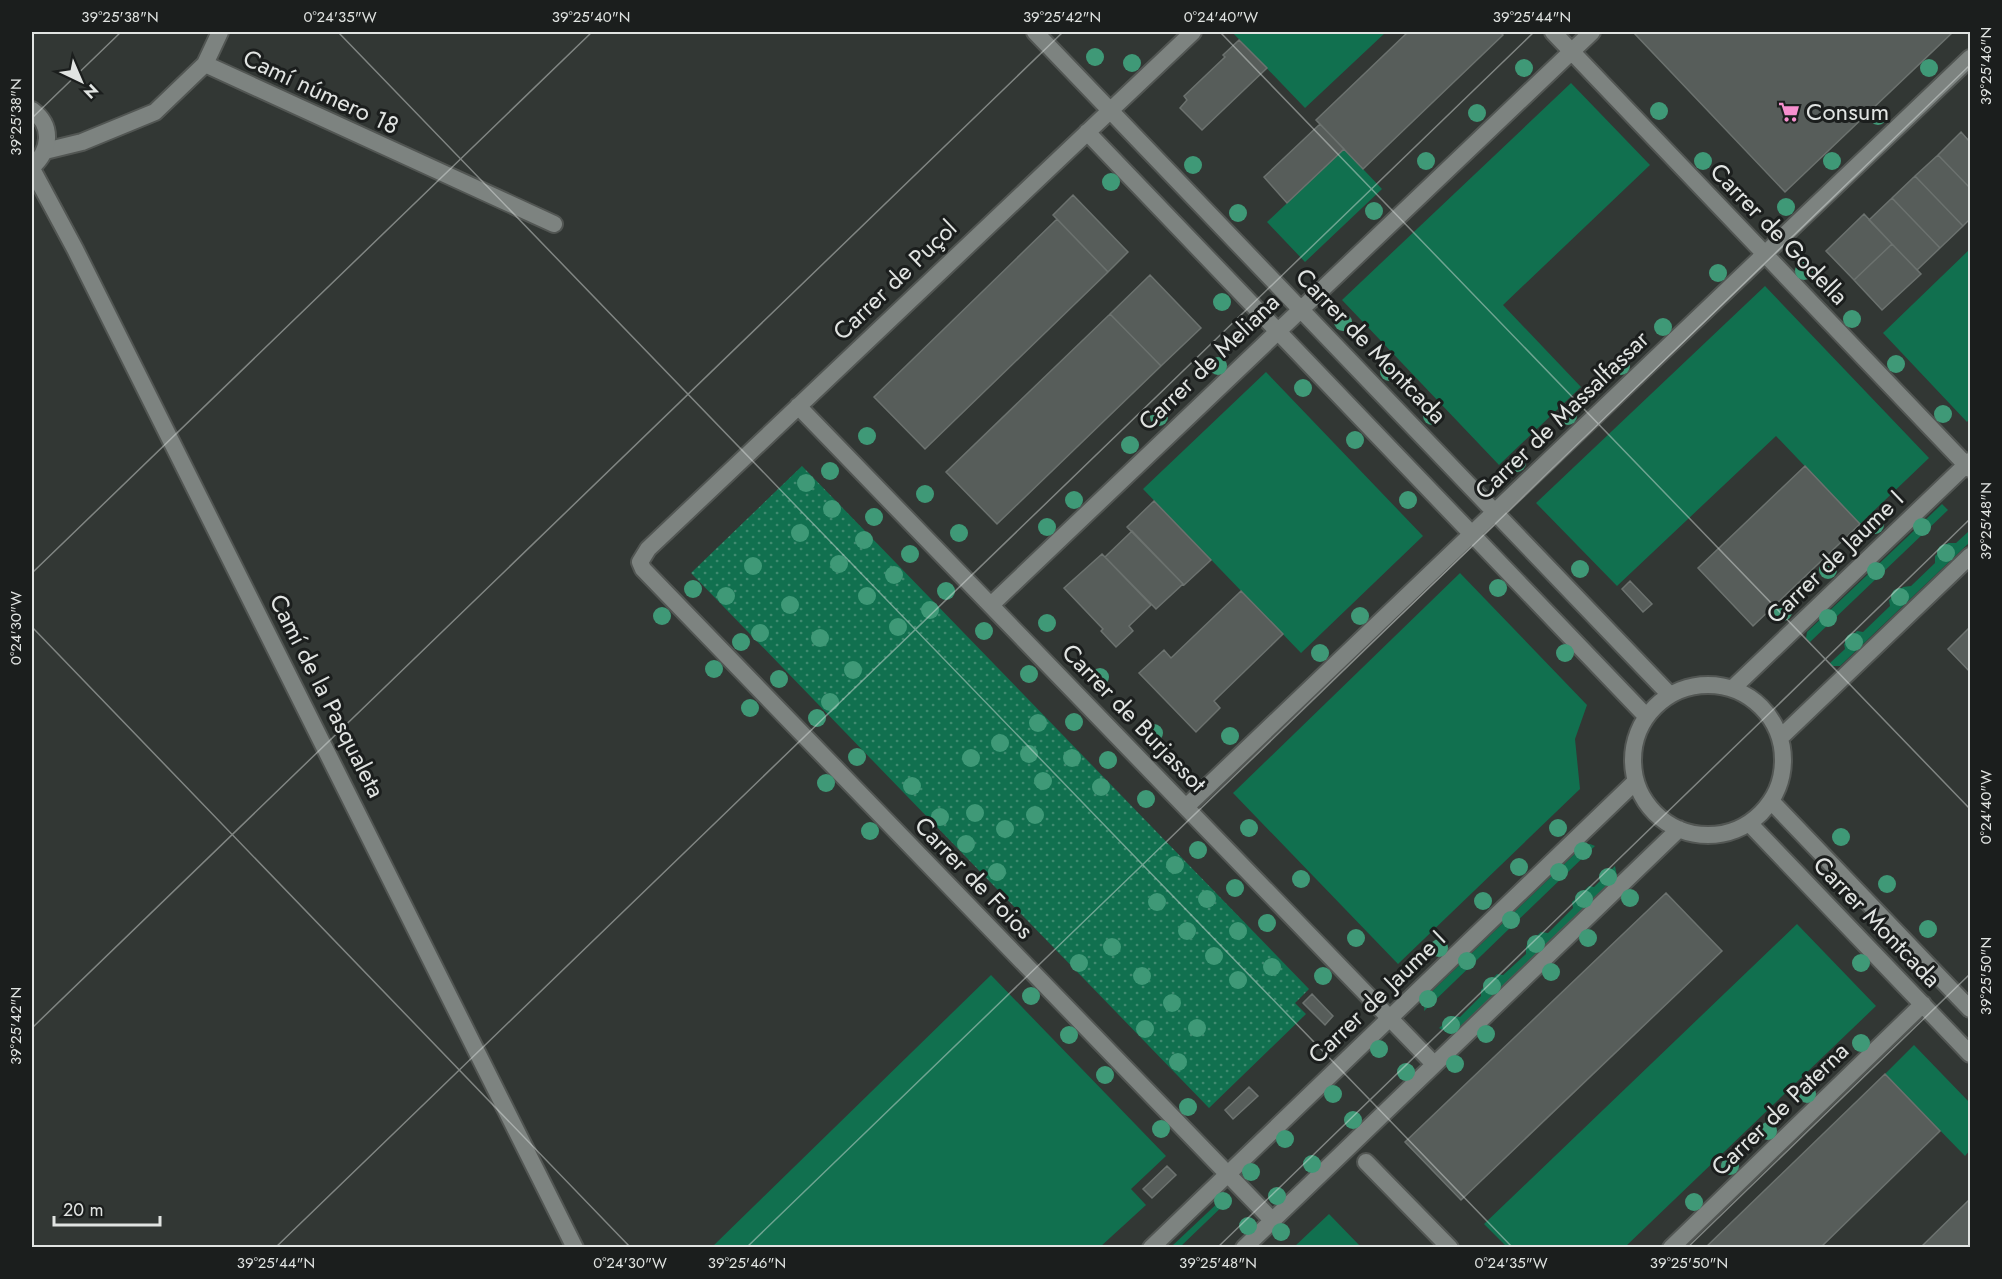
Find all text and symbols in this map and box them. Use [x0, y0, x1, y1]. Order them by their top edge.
text: 39°25'38"N [81, 6, 159, 28]
text: 0°24'35"W [303, 6, 377, 28]
text: 39°25'40"N [552, 6, 630, 28]
text: 39°25'42"N [1023, 6, 1101, 28]
text: 0°24'40"W [1184, 6, 1258, 28]
text: 39°25'44"N [1493, 6, 1571, 28]
text: 39°25'46"N [1975, 27, 1997, 105]
street label: Camí número 18 [237, 40, 405, 143]
north arrow [51, 51, 111, 111]
text: 39°25'38"N [5, 78, 27, 156]
text: N [79, 79, 104, 104]
place label: Consum [1806, 94, 1889, 129]
supermarket icon: Consum [1777, 100, 1801, 124]
street label: Carrer de Godella [1702, 155, 1856, 313]
street label: Carrer de Puçol [825, 211, 965, 348]
street label: Carrer de Montcada [1288, 260, 1455, 431]
street label: Carrer de Meliana [1130, 285, 1287, 438]
street label: Carrer de Massalfassar [1467, 322, 1657, 507]
street label: Carrer de Jaume I [1758, 482, 1911, 631]
text: 39°25'48"N [1975, 482, 1997, 560]
street label: Camí de la Pasqualeta [261, 588, 394, 804]
text: 0°24'30"W [5, 591, 27, 665]
street label: Carrer de Burjassot [1054, 635, 1215, 800]
text: 0°24'40"W [1975, 770, 1997, 844]
street label: Carrer de Foios [907, 808, 1042, 947]
street label: Carrer Montcada [1805, 848, 1949, 995]
street label: Carrer de Jaume I [1300, 922, 1453, 1071]
text: 39°25'50"N [1975, 937, 1997, 1015]
text: 39°25'42"N [5, 987, 27, 1065]
street label: Carrer de Paterna [1703, 1034, 1856, 1184]
scale bar [54, 1189, 160, 1227]
text: 20 m [63, 1197, 103, 1223]
text: 39°25'44"N [237, 1252, 315, 1274]
text: 0°24'30"W [593, 1252, 667, 1274]
text: 39°25'46"N [708, 1252, 786, 1274]
text: 39°25'48"N [1179, 1252, 1257, 1274]
text: 0°24'35"W [1474, 1252, 1548, 1274]
text: 39°25'50"N [1650, 1252, 1728, 1274]

